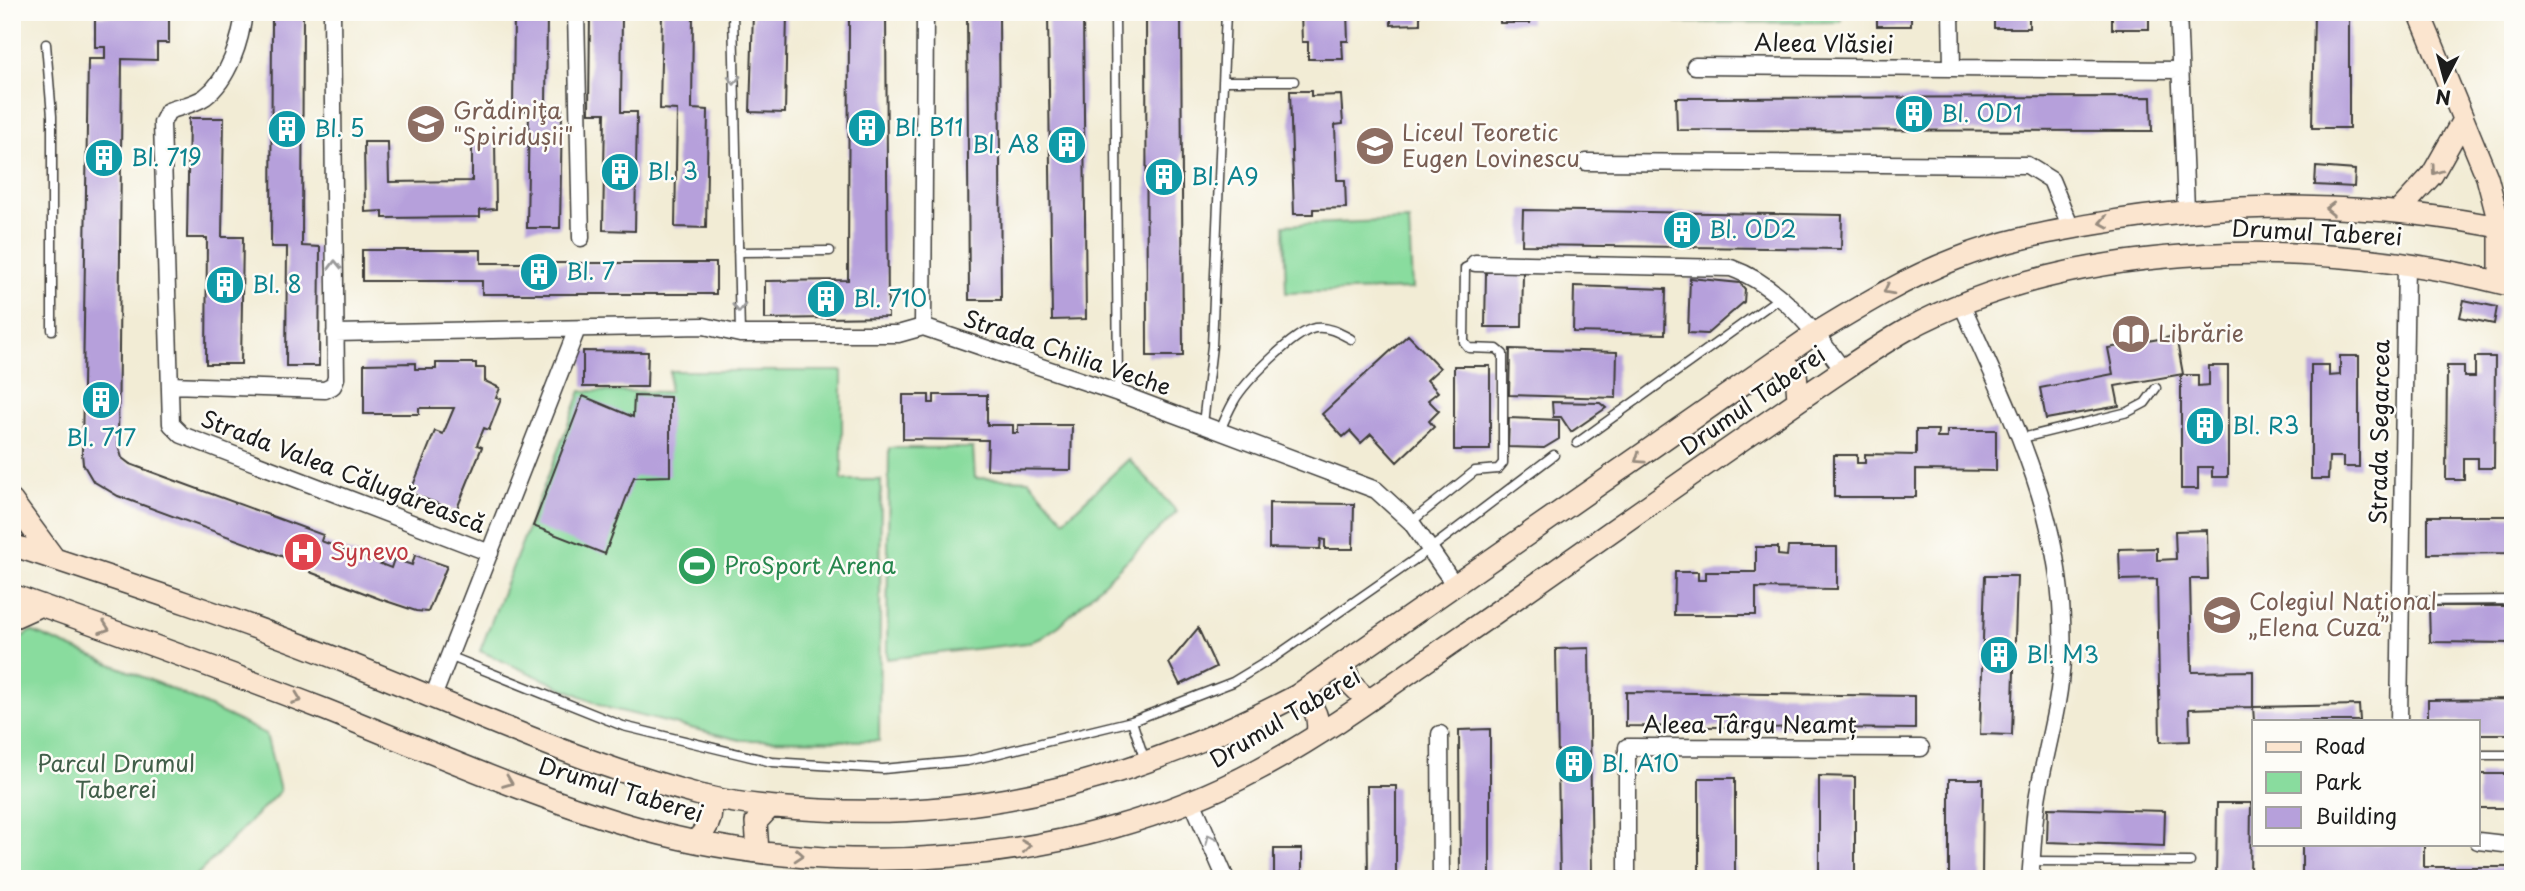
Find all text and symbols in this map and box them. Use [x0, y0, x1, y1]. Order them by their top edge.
street label: Aleea Vlăsiei [1754, 24, 1894, 61]
north arrow [2410, 46, 2480, 116]
one-way arrow [727, 75, 742, 86]
text: N [2434, 83, 2452, 113]
place label: Grădiniţa "Spiridușii" [453, 92, 574, 153]
building icon: Bl. OD1 [1893, 93, 1935, 135]
place label: Bl. OD1 [1941, 95, 2022, 130]
school or university icon: Grădiniţa "Spiridușii" [405, 103, 447, 145]
building icon: Bl. B11 [846, 107, 888, 149]
building icon: Bl. 5 [266, 108, 308, 150]
place label: Bl. B11 [894, 109, 963, 144]
place label: Bl. 5 [314, 110, 364, 145]
place label: Liceul Teoretic Eugen Lovinescu [1402, 114, 1580, 175]
building icon: Bl. A8 [1046, 124, 1088, 166]
school or university icon: Liceul Teoretic Eugen Lovinescu [1354, 125, 1396, 167]
place label: Bl. A8 [972, 126, 1040, 161]
building icon: Bl. 719 [83, 137, 125, 179]
place label: Bl. 719 [131, 139, 202, 174]
building icon: Bl. 3 [599, 151, 641, 193]
place label: Bl. 3 [647, 153, 698, 188]
building icon: Bl. A9 [1143, 156, 1185, 198]
place label: Bl. A9 [1191, 158, 1259, 193]
one-way arrow [2432, 162, 2444, 175]
one-way arrow [2324, 201, 2335, 216]
building icon: Bl. OD2 [1661, 209, 1703, 251]
street label: Drumul Taberei [2231, 210, 2403, 253]
place label: Bl. OD2 [1709, 211, 1797, 246]
one-way arrow [2098, 214, 2110, 229]
building icon: Bl. 7 [518, 251, 560, 293]
place label: Bl. 7 [566, 253, 615, 288]
one-way arrow [327, 259, 343, 269]
building icon: Bl. 8 [204, 264, 246, 306]
place label: Bl. 8 [252, 266, 302, 301]
building icon: Bl. 710 [805, 278, 847, 320]
place label: Bl. 710 [853, 280, 927, 315]
one-way arrow [1882, 281, 1895, 295]
street label: Strada Chilia Veche [959, 300, 1176, 404]
one-way arrow [731, 303, 747, 314]
library icon: Librărie [2110, 313, 2152, 355]
place label: Librărie [2158, 315, 2244, 350]
street label: Drumul Taberei [1672, 336, 1832, 463]
street label: Strada Segarcea [2359, 338, 2398, 525]
building icon: Bl. 717 [80, 379, 122, 421]
street label: Strada Valea Călugărească [196, 400, 492, 541]
building icon: Bl. R3 [2184, 405, 2226, 447]
place label: Bl. R3 [2232, 407, 2299, 442]
place label: Bl. 717 [66, 419, 136, 454]
one-way arrow [1634, 451, 1647, 463]
hospital icon: Synevo [282, 531, 324, 573]
place label: Synevo [330, 533, 409, 568]
sports icon: ProSport Arena [676, 545, 718, 587]
place label: ProSport Arena [724, 547, 897, 582]
place label: Colegiul Național „Elena Cuza” [2249, 583, 2437, 644]
school or university icon: Colegiul Național „Elena Cuza” [2201, 594, 2243, 636]
one-way arrow [99, 620, 111, 634]
building icon: Bl. M3 [1978, 634, 2020, 676]
place label: Bl. M3 [2026, 636, 2099, 671]
street label: Drumul Taberei [1202, 658, 1366, 776]
one-way arrow [290, 691, 302, 705]
street label: Aleea Târgu Neamț [1643, 706, 1857, 741]
legend [2252, 720, 2480, 846]
text: Road [2315, 729, 2366, 761]
building icon: Bl. A10 [1553, 743, 1595, 785]
park label: Parcul Drumul Taberei [37, 745, 195, 806]
place label: Bl. A10 [1601, 745, 1679, 780]
street label: Drumul Taberei [535, 747, 708, 830]
text: Park [2315, 765, 2362, 797]
one-way arrow [502, 774, 514, 788]
text: Building [2315, 799, 2397, 831]
one-way arrow [1204, 834, 1218, 847]
one-way arrow [1020, 838, 1031, 853]
one-way arrow [794, 847, 805, 862]

